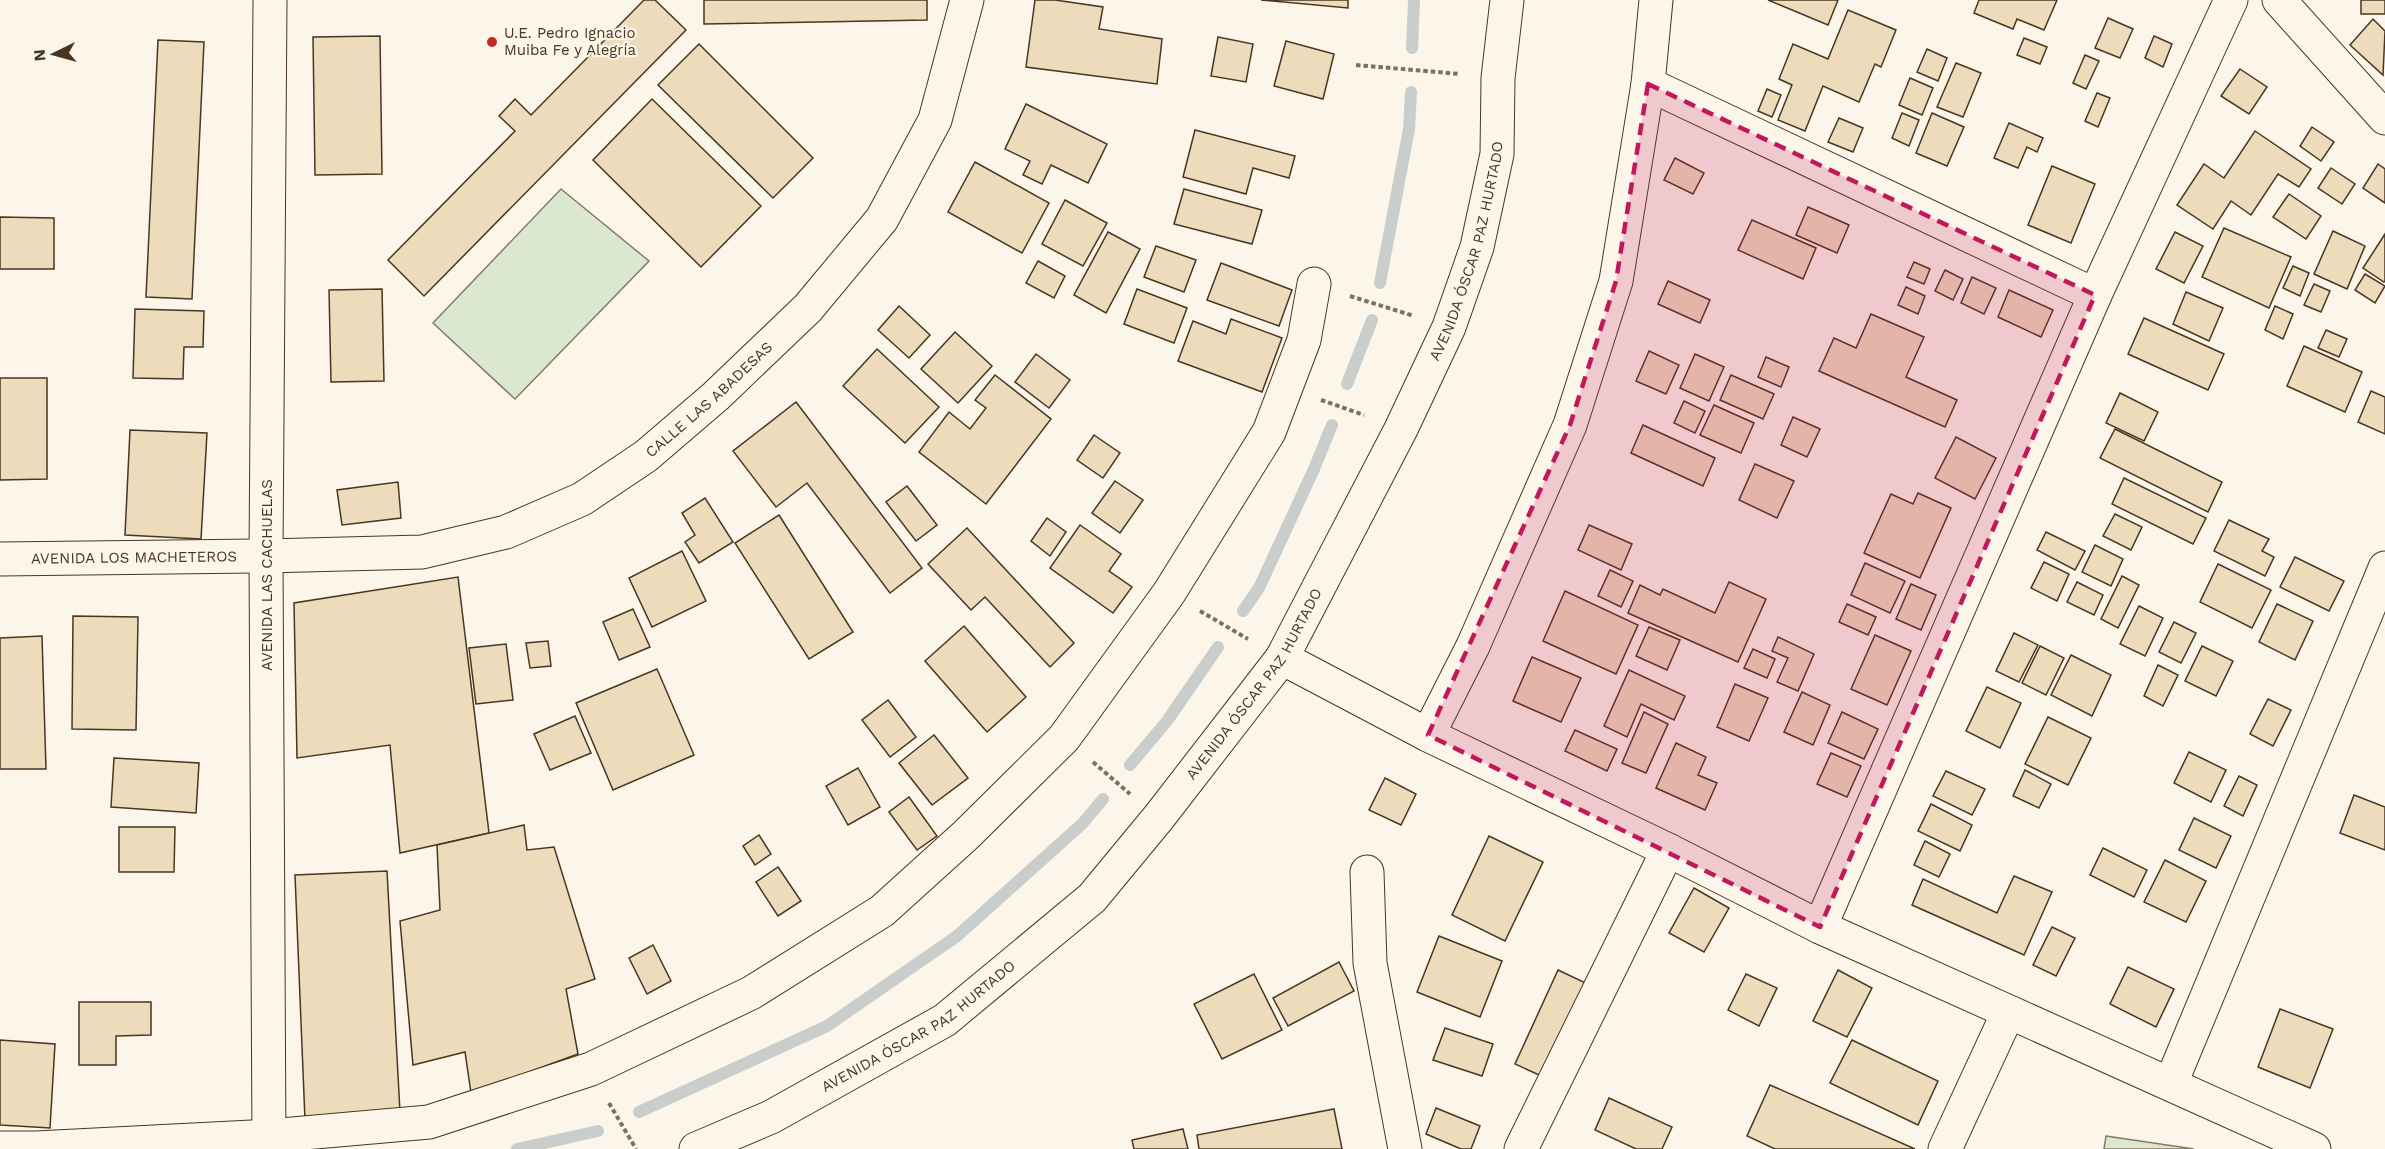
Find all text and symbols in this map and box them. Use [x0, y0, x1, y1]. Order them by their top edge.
north arrow [24, 24, 84, 84]
place label: U.E. Pedro Ignacio Muiba Fe y Alegría [504, 24, 636, 59]
marker: U.E. Pedro Ignacio Muiba Fe y Alegría [485, 35, 499, 49]
text: N [30, 49, 50, 62]
street label: AVENIDA ÓSCAR PAZ HURTADO [1425, 141, 1506, 364]
street label: CALLE LAS ABADESAS [642, 338, 776, 461]
street label: AVENIDA LAS CACHUELAS [258, 479, 276, 671]
street label: AVENIDA LOS MACHETEROS [31, 547, 237, 568]
street label: AVENIDA ÓSCAR PAZ HURTADO [1182, 585, 1326, 783]
street label: AVENIDA ÓSCAR PAZ HURTADO [818, 956, 1019, 1096]

